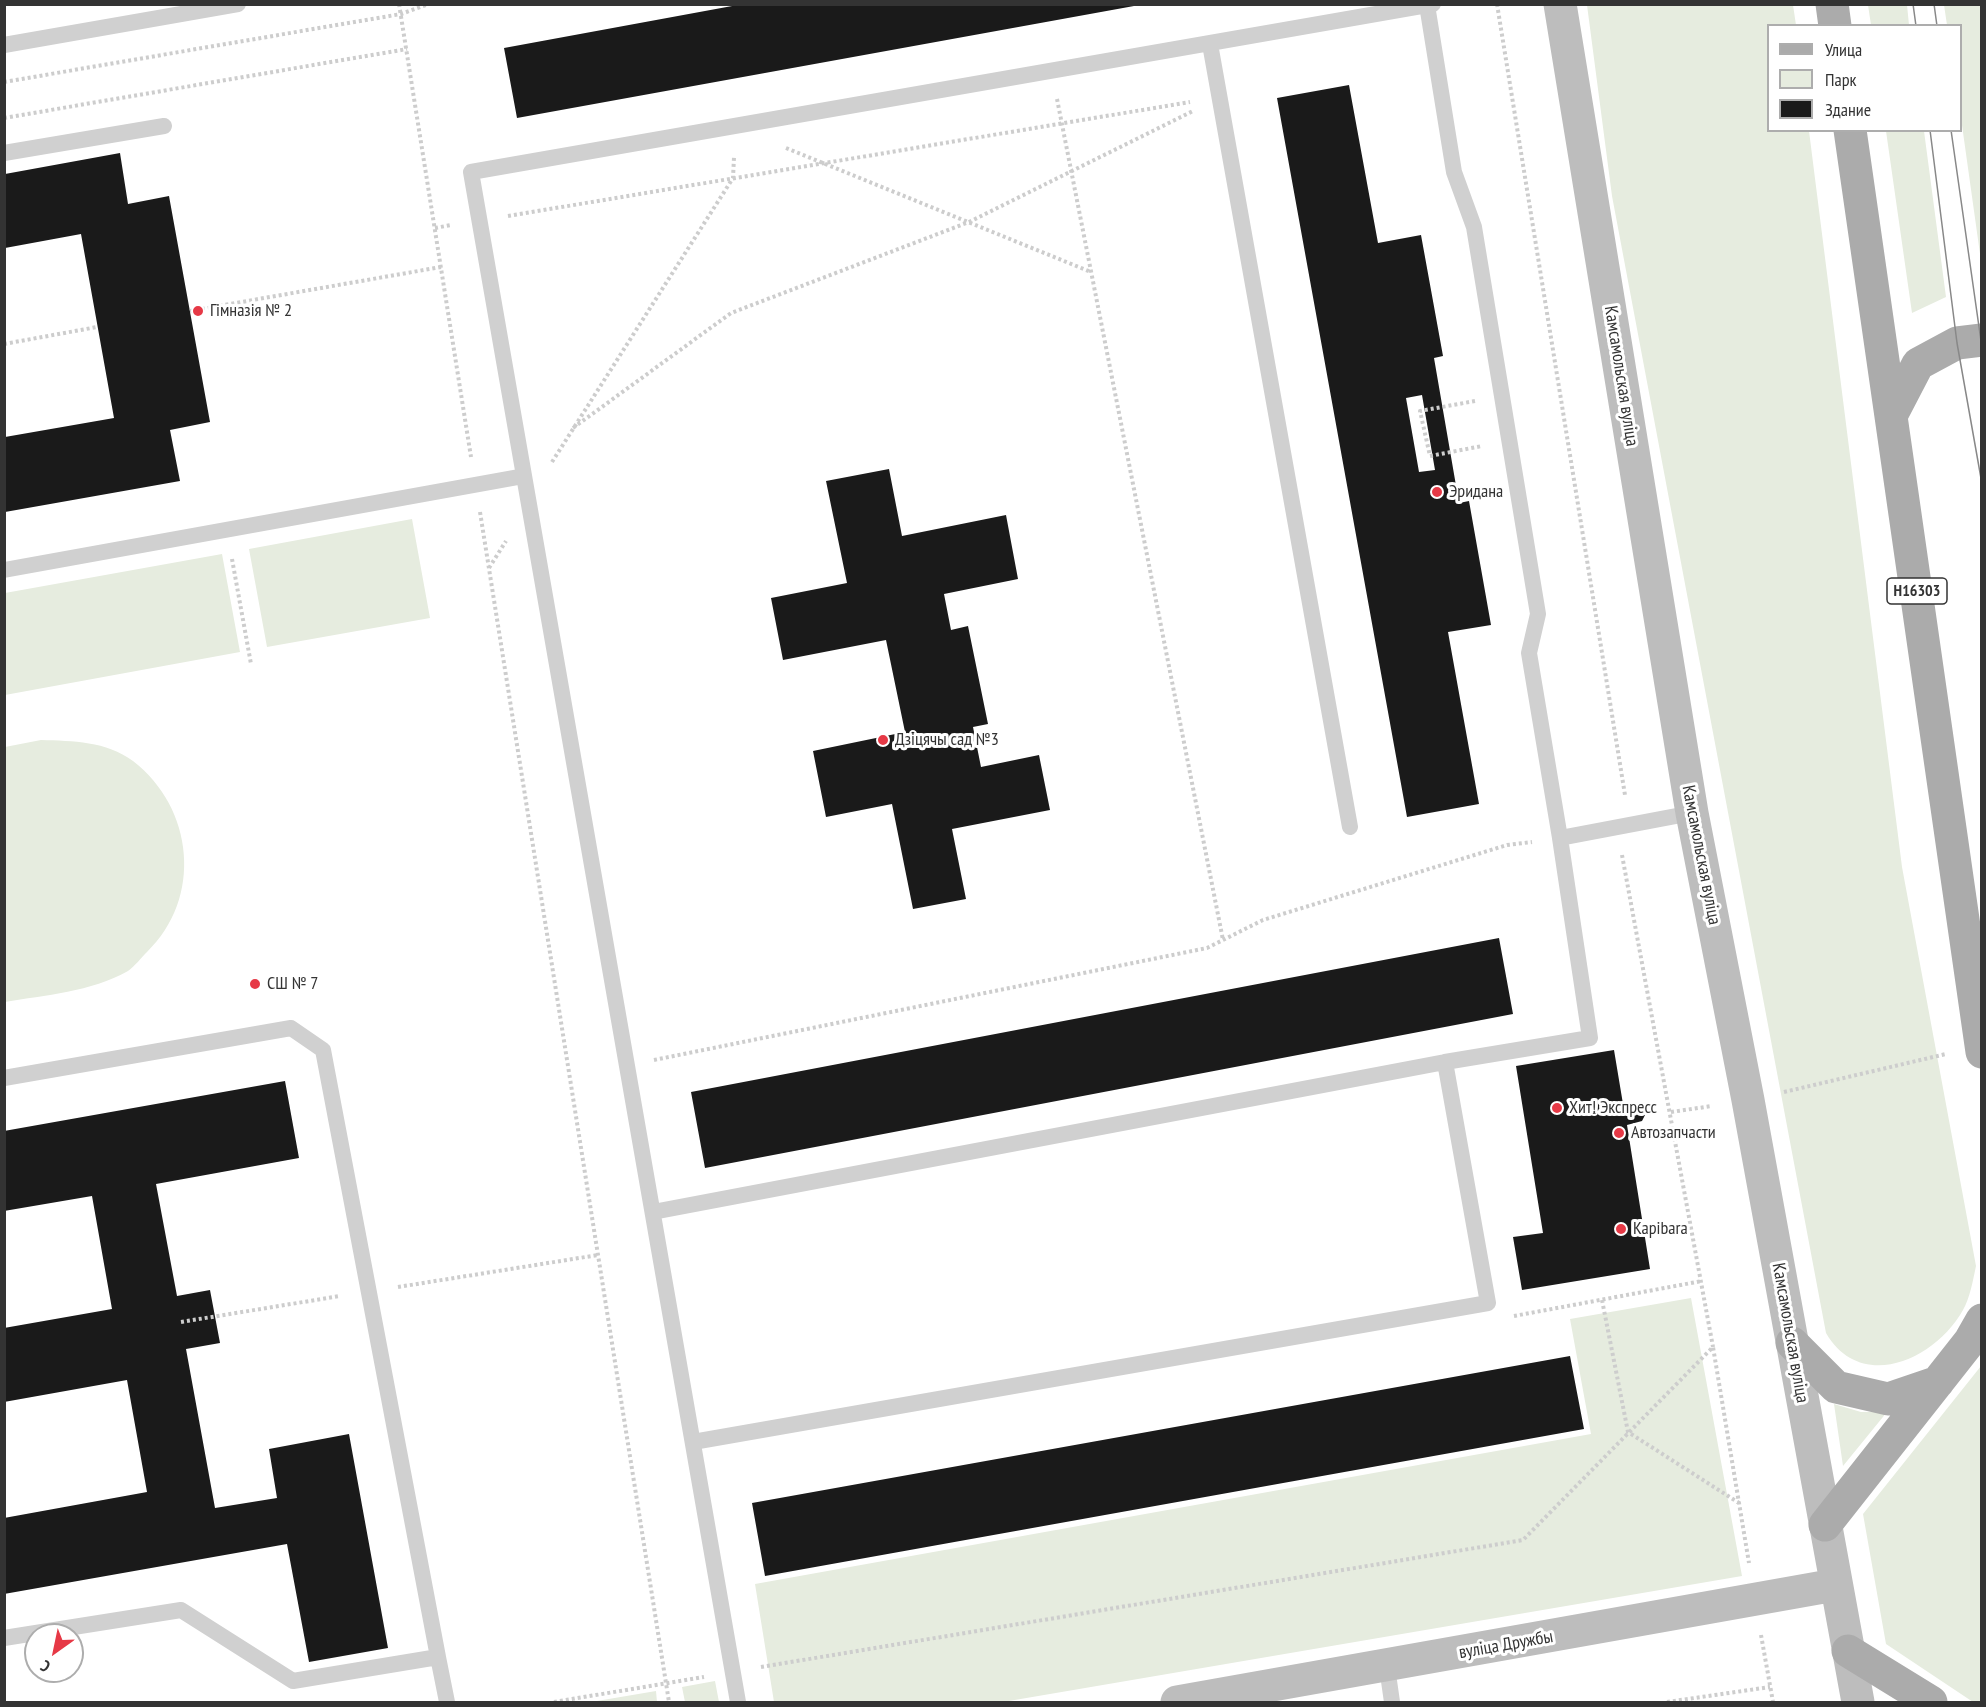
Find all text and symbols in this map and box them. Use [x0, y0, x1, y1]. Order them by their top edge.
legend [1767, 24, 1962, 132]
text: Улица [1825, 38, 1862, 61]
text: Парк [1825, 68, 1856, 91]
text: Здание [1825, 98, 1871, 121]
place label: Гімназія № 2 [210, 300, 292, 322]
marker: Гімназія № 2 [191, 304, 205, 318]
street label: Камсамольская вуліца [1599, 304, 1643, 448]
place label: Эридана [1449, 481, 1503, 503]
marker: Эридана [1430, 485, 1444, 499]
road number: Н16303 [1887, 578, 1947, 604]
place label: Дзіцячы сад №3 [895, 729, 999, 751]
marker: Дзіцячы сад №3 [876, 733, 890, 747]
street label: Камсамольская вуліца [1677, 783, 1725, 927]
place label: СШ № 7 [267, 973, 318, 995]
marker: СШ № 7 [248, 977, 262, 991]
place label: Хит! Экспресс [1569, 1097, 1657, 1119]
marker: Хит! Экспресс [1550, 1101, 1564, 1115]
place label: Автозапчасти [1631, 1122, 1716, 1144]
marker: Автозапчасти [1612, 1126, 1626, 1140]
place label: Kapibara [1633, 1218, 1688, 1240]
marker: Kapibara [1614, 1222, 1628, 1236]
street label: Камсамольская вуліца [1767, 1261, 1813, 1405]
north arrow [24, 1623, 84, 1683]
street label: вуліца Дружбы [1457, 1626, 1555, 1664]
text: С [37, 1656, 54, 1677]

